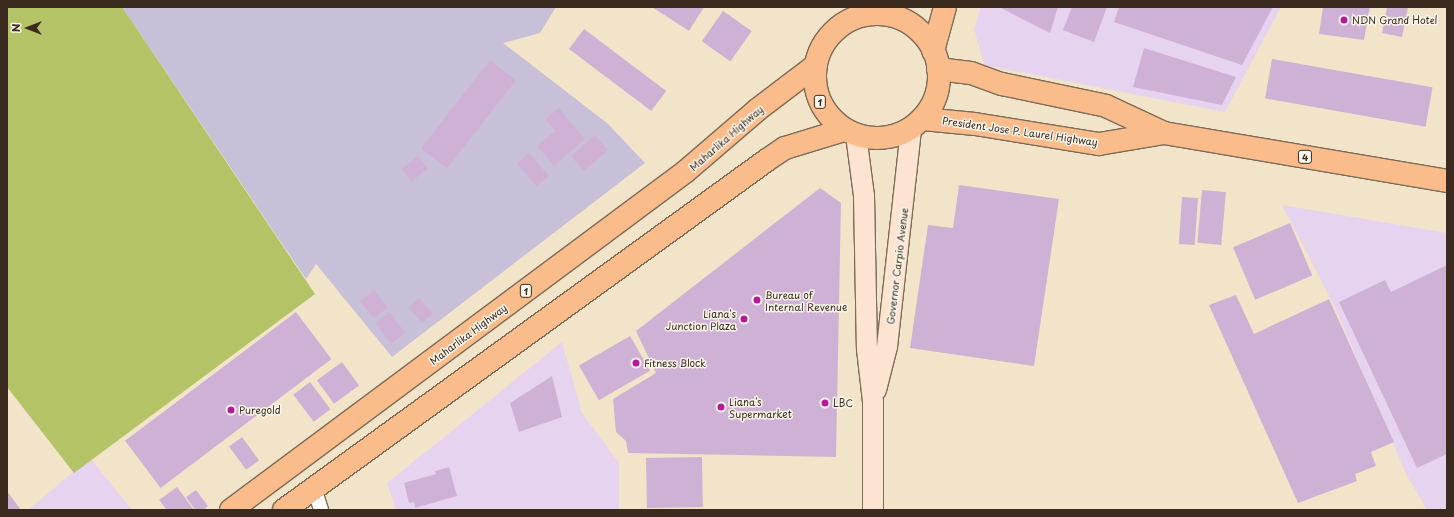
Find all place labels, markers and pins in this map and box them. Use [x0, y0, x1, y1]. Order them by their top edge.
place label: NDN Grand Hotel [1352, 14, 1438, 26]
marker: NDN Grand Hotel [1339, 15, 1349, 25]
place label: Bureau of Internal Revenue [765, 288, 846, 312]
marker: Bureau of Internal Revenue [752, 295, 762, 305]
place label: Liana's Junction Plaza [666, 307, 736, 330]
marker: Liana's Junction Plaza [739, 314, 749, 324]
place label: Fitness Block [644, 357, 706, 369]
marker: Fitness Block [631, 358, 641, 368]
place label: Liana's Supermarket [729, 395, 792, 418]
place label: LBC [833, 397, 853, 409]
marker: LBC [820, 398, 830, 408]
marker: Liana's Supermarket [716, 402, 726, 412]
place label: Puregold [239, 404, 281, 416]
marker: Puregold [226, 405, 236, 415]

